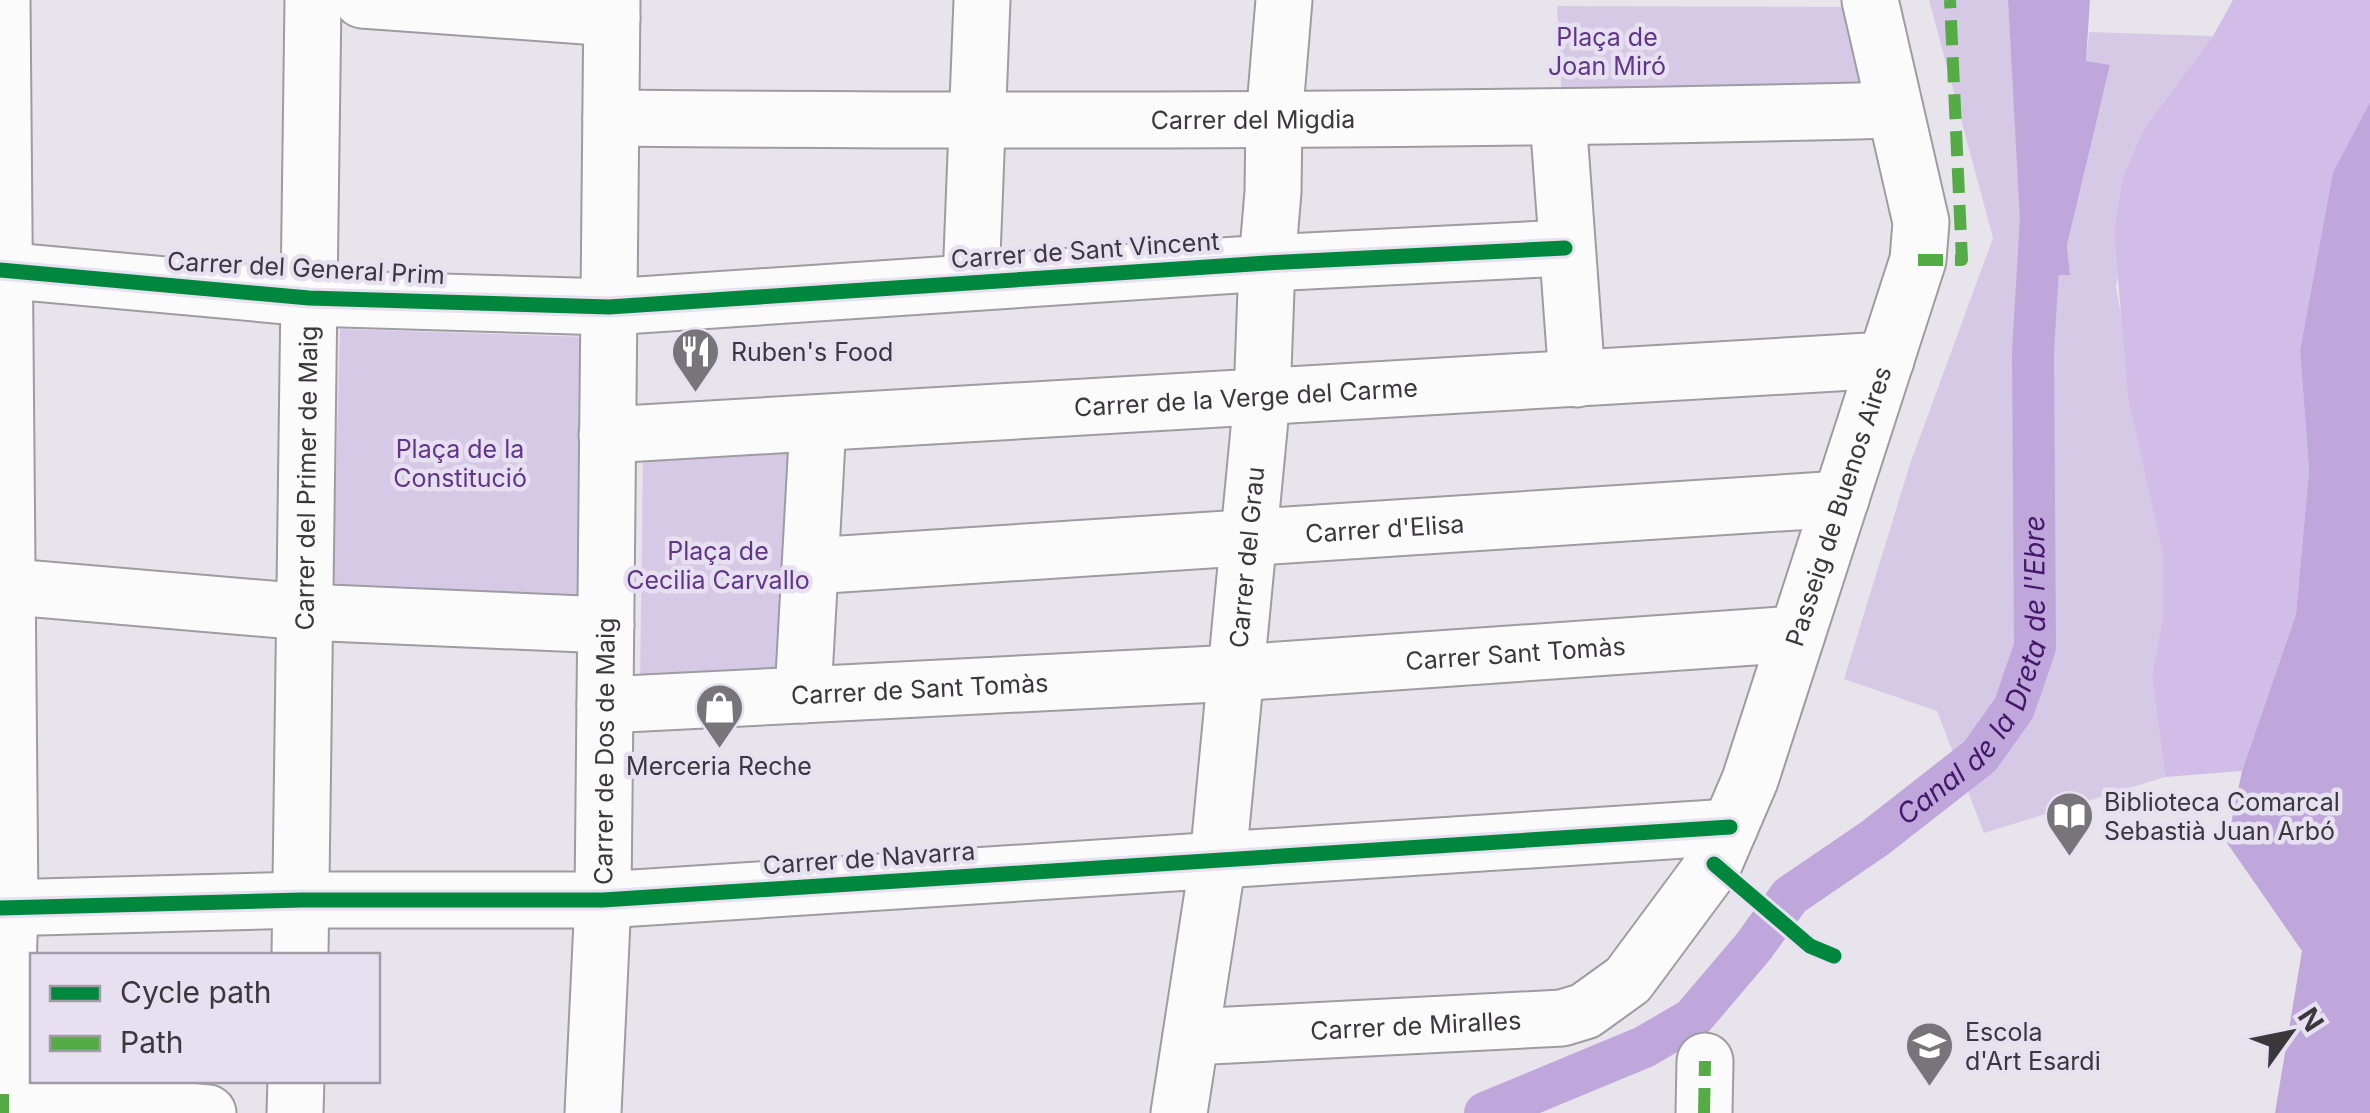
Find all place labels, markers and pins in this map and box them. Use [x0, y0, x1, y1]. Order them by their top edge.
restaurant icon: Ruben's Food [670, 326, 722, 394]
place label: Ruben's Food [731, 337, 893, 367]
shop icon: Merceria Reche [693, 682, 745, 750]
place label: Merceria Reche [626, 751, 812, 781]
place label: Biblioteca Comarcal Sebastià Juan Arbó [2104, 787, 2340, 846]
library icon: Biblioteca Comarcal Sebastià Juan Arbó [2043, 790, 2095, 858]
place label: Escola d'Art Esardi [1965, 1017, 2101, 1076]
school or university icon: Escola d'Art Esardi [1904, 1020, 1956, 1088]

